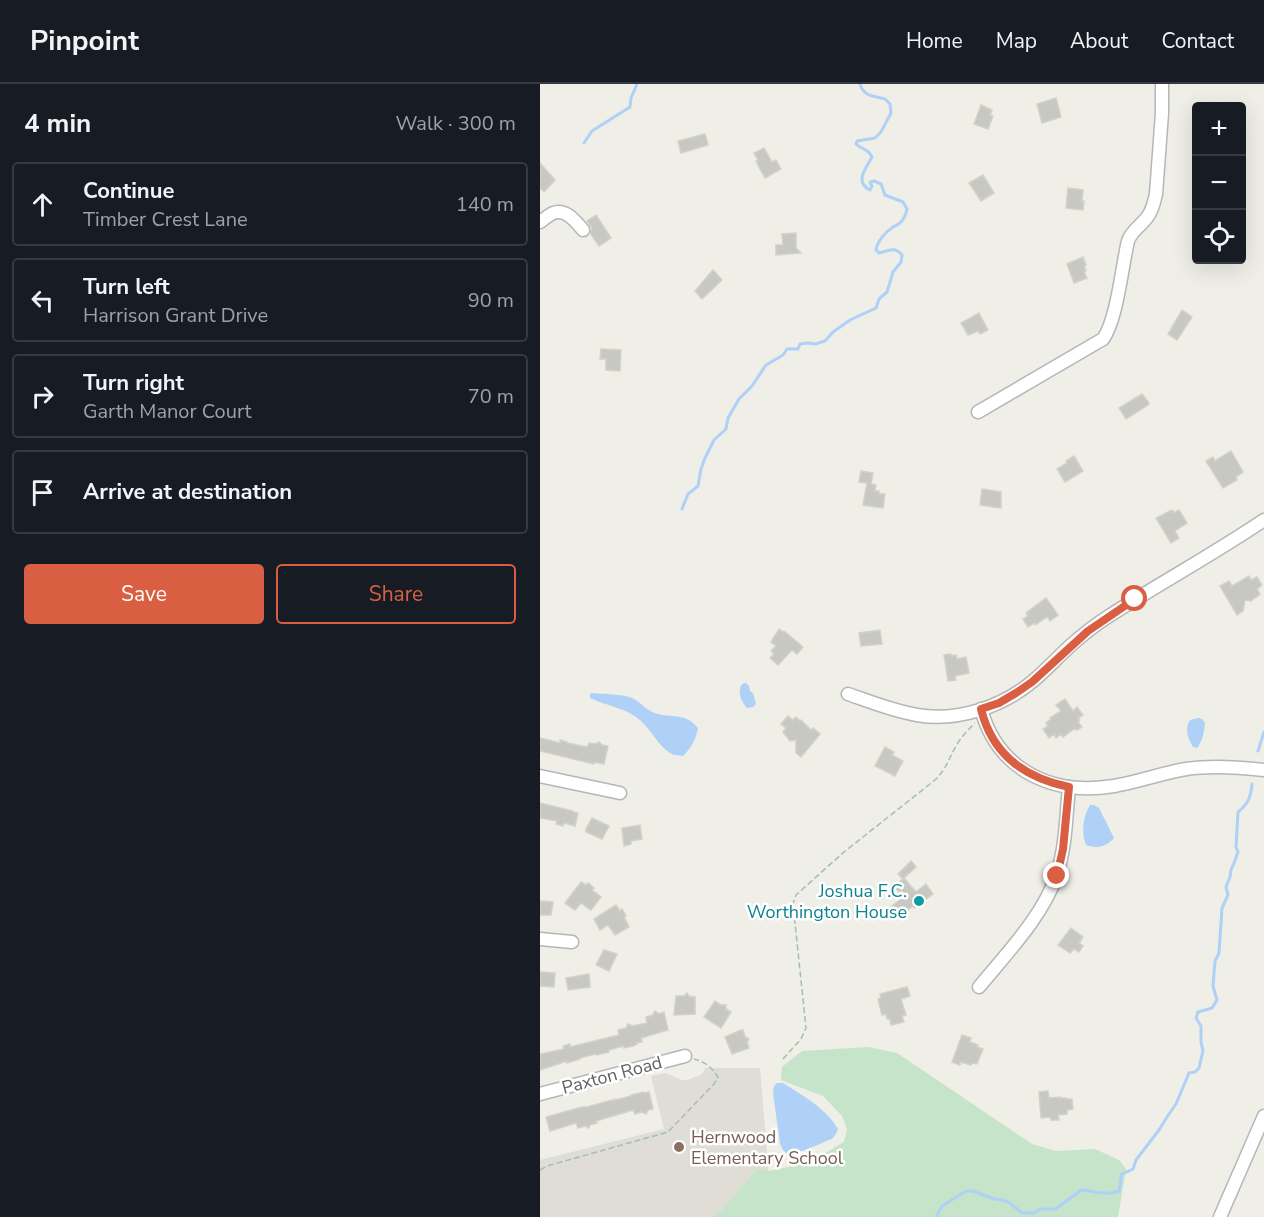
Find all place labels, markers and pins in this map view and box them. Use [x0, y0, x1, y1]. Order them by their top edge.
place label: Joshua F.C. Worthington House [747, 879, 907, 924]
marker: Joshua F.C. Worthington House [912, 894, 926, 908]
place label: Hernwood Elementary School [691, 1125, 844, 1170]
marker: Hernwood Elementary School [672, 1140, 686, 1154]

